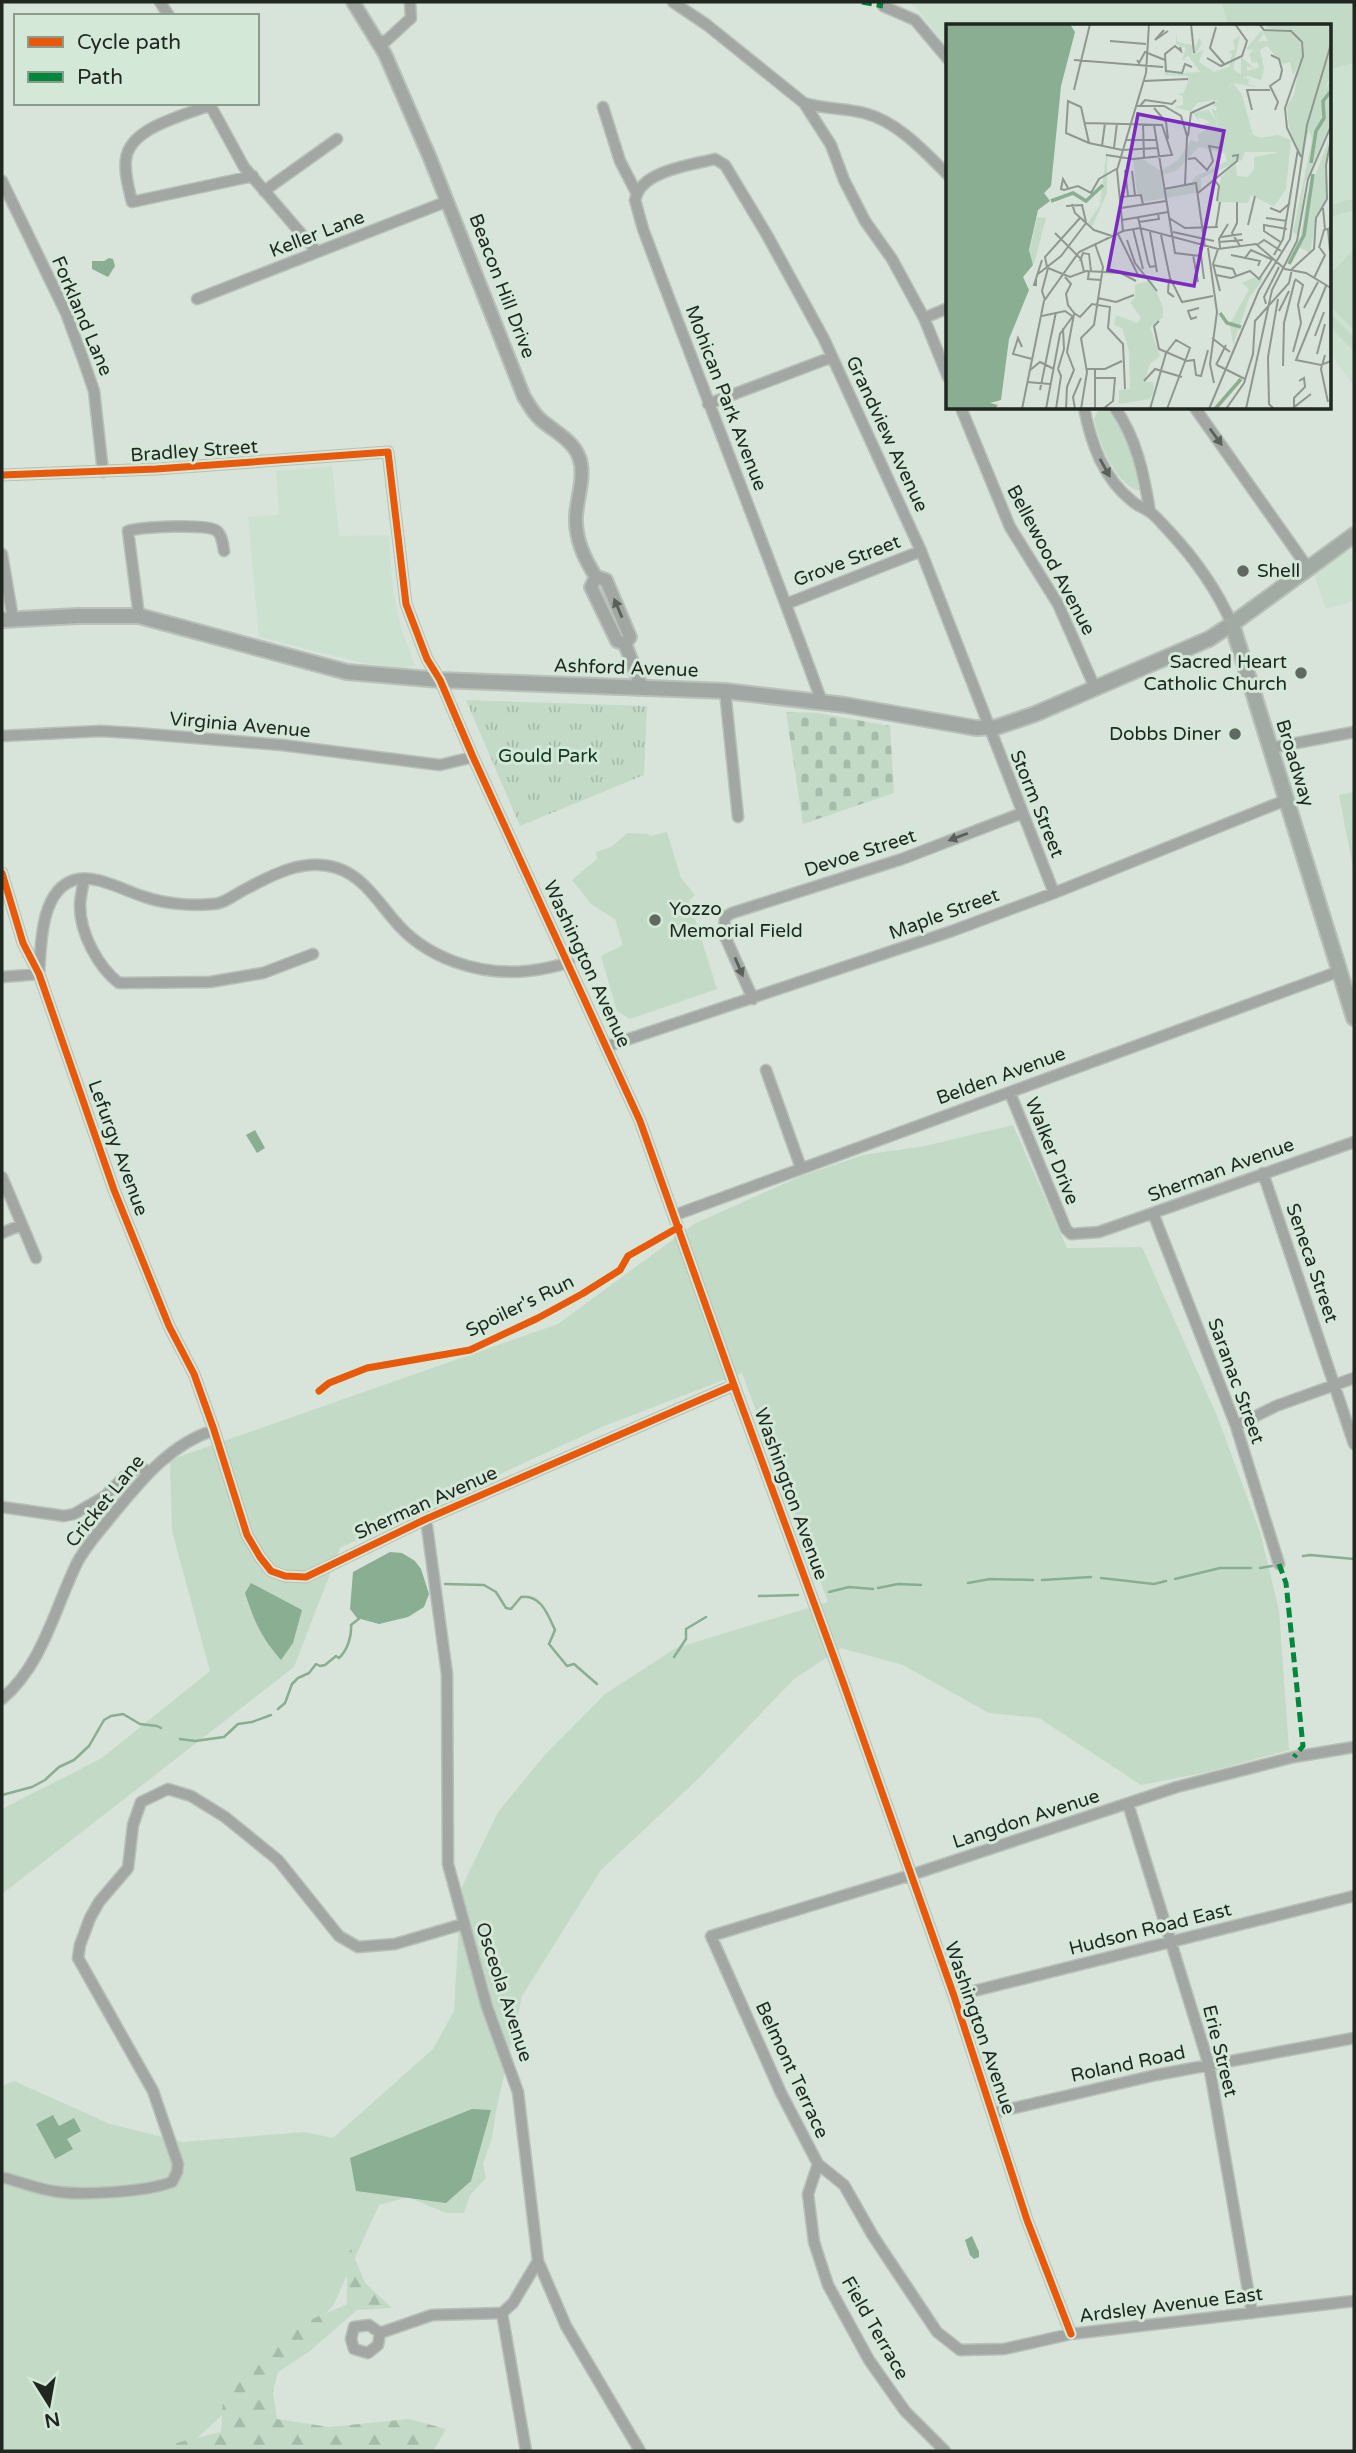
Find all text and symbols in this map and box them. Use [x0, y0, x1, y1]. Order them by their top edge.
legend [14, 14, 259, 105]
inset map [946, 24, 1332, 410]
text: Cycle path [77, 30, 181, 55]
text: Path [77, 65, 123, 90]
street label: Keller Lane [266, 206, 368, 262]
street label: Beacon Hill Drive [464, 211, 540, 361]
street label: Forkland Lane [47, 253, 117, 379]
street label: Mohican Park Avenue [680, 302, 772, 494]
street label: Grandview Avenue [841, 353, 933, 515]
one-way arrow [1209, 428, 1223, 446]
street label: Bradley Street [129, 436, 259, 466]
one-way arrow [1099, 458, 1111, 478]
street label: Bellewood Avenue [1002, 481, 1100, 639]
street label: Grove Street [790, 531, 904, 591]
place label: Shell [1257, 560, 1300, 582]
marker: Shell [1235, 563, 1251, 579]
one-way arrow [612, 597, 623, 618]
place label: Sacred Heart Catholic Church [1143, 651, 1287, 695]
street label: Ashford Avenue [553, 654, 699, 682]
marker: Sacred Heart Catholic Church [1293, 665, 1309, 681]
street label: Virginia Avenue [169, 708, 311, 742]
street label: Broadway [1271, 717, 1319, 809]
place label: Dobbs Diner [1109, 723, 1222, 745]
marker: Dobbs Diner [1227, 726, 1243, 742]
park label: Gould Park [498, 745, 598, 767]
street label: Storm Street [1005, 747, 1069, 861]
street label: Devoe Street [801, 825, 919, 881]
one-way arrow [947, 832, 968, 843]
street label: Washington Avenue [539, 877, 635, 1051]
street label: Maple Street [886, 884, 1002, 944]
place label: Yozzo Memorial Field [669, 898, 803, 942]
marker: Yozzo Memorial Field [647, 912, 663, 928]
one-way arrow [733, 956, 744, 977]
street label: Belden Avenue [933, 1042, 1069, 1110]
street label: Lefurgy Avenue [83, 1077, 153, 1219]
street label: Walker Drive [1020, 1094, 1084, 1208]
street label: Sherman Avenue [1145, 1133, 1297, 1207]
street label: Seneca Street [1281, 1200, 1343, 1326]
street label: Spoiler's Run [462, 1270, 578, 1342]
street label: Saranac Street [1203, 1315, 1269, 1447]
street label: Washington Avenue [750, 1405, 832, 1583]
street label: Cricket Lane [61, 1450, 149, 1552]
street label: Sherman Avenue [351, 1462, 501, 1544]
street label: Langdon Avenue [950, 1785, 1102, 1853]
street label: Hudson Road East [1067, 1898, 1233, 1960]
street label: Osceola Avenue [471, 1920, 537, 2064]
street label: Washington Avenue [940, 1939, 1020, 2117]
street label: Belmont Terrace [751, 1998, 833, 2142]
street label: Erie Street [1198, 2003, 1242, 2099]
street label: Roland Road [1069, 2041, 1187, 2087]
street label: Field Terrace [837, 2272, 913, 2384]
street label: Ardsley Avenue East [1078, 2283, 1264, 2327]
north arrow [14, 2369, 84, 2439]
text: N [42, 2407, 62, 2432]

